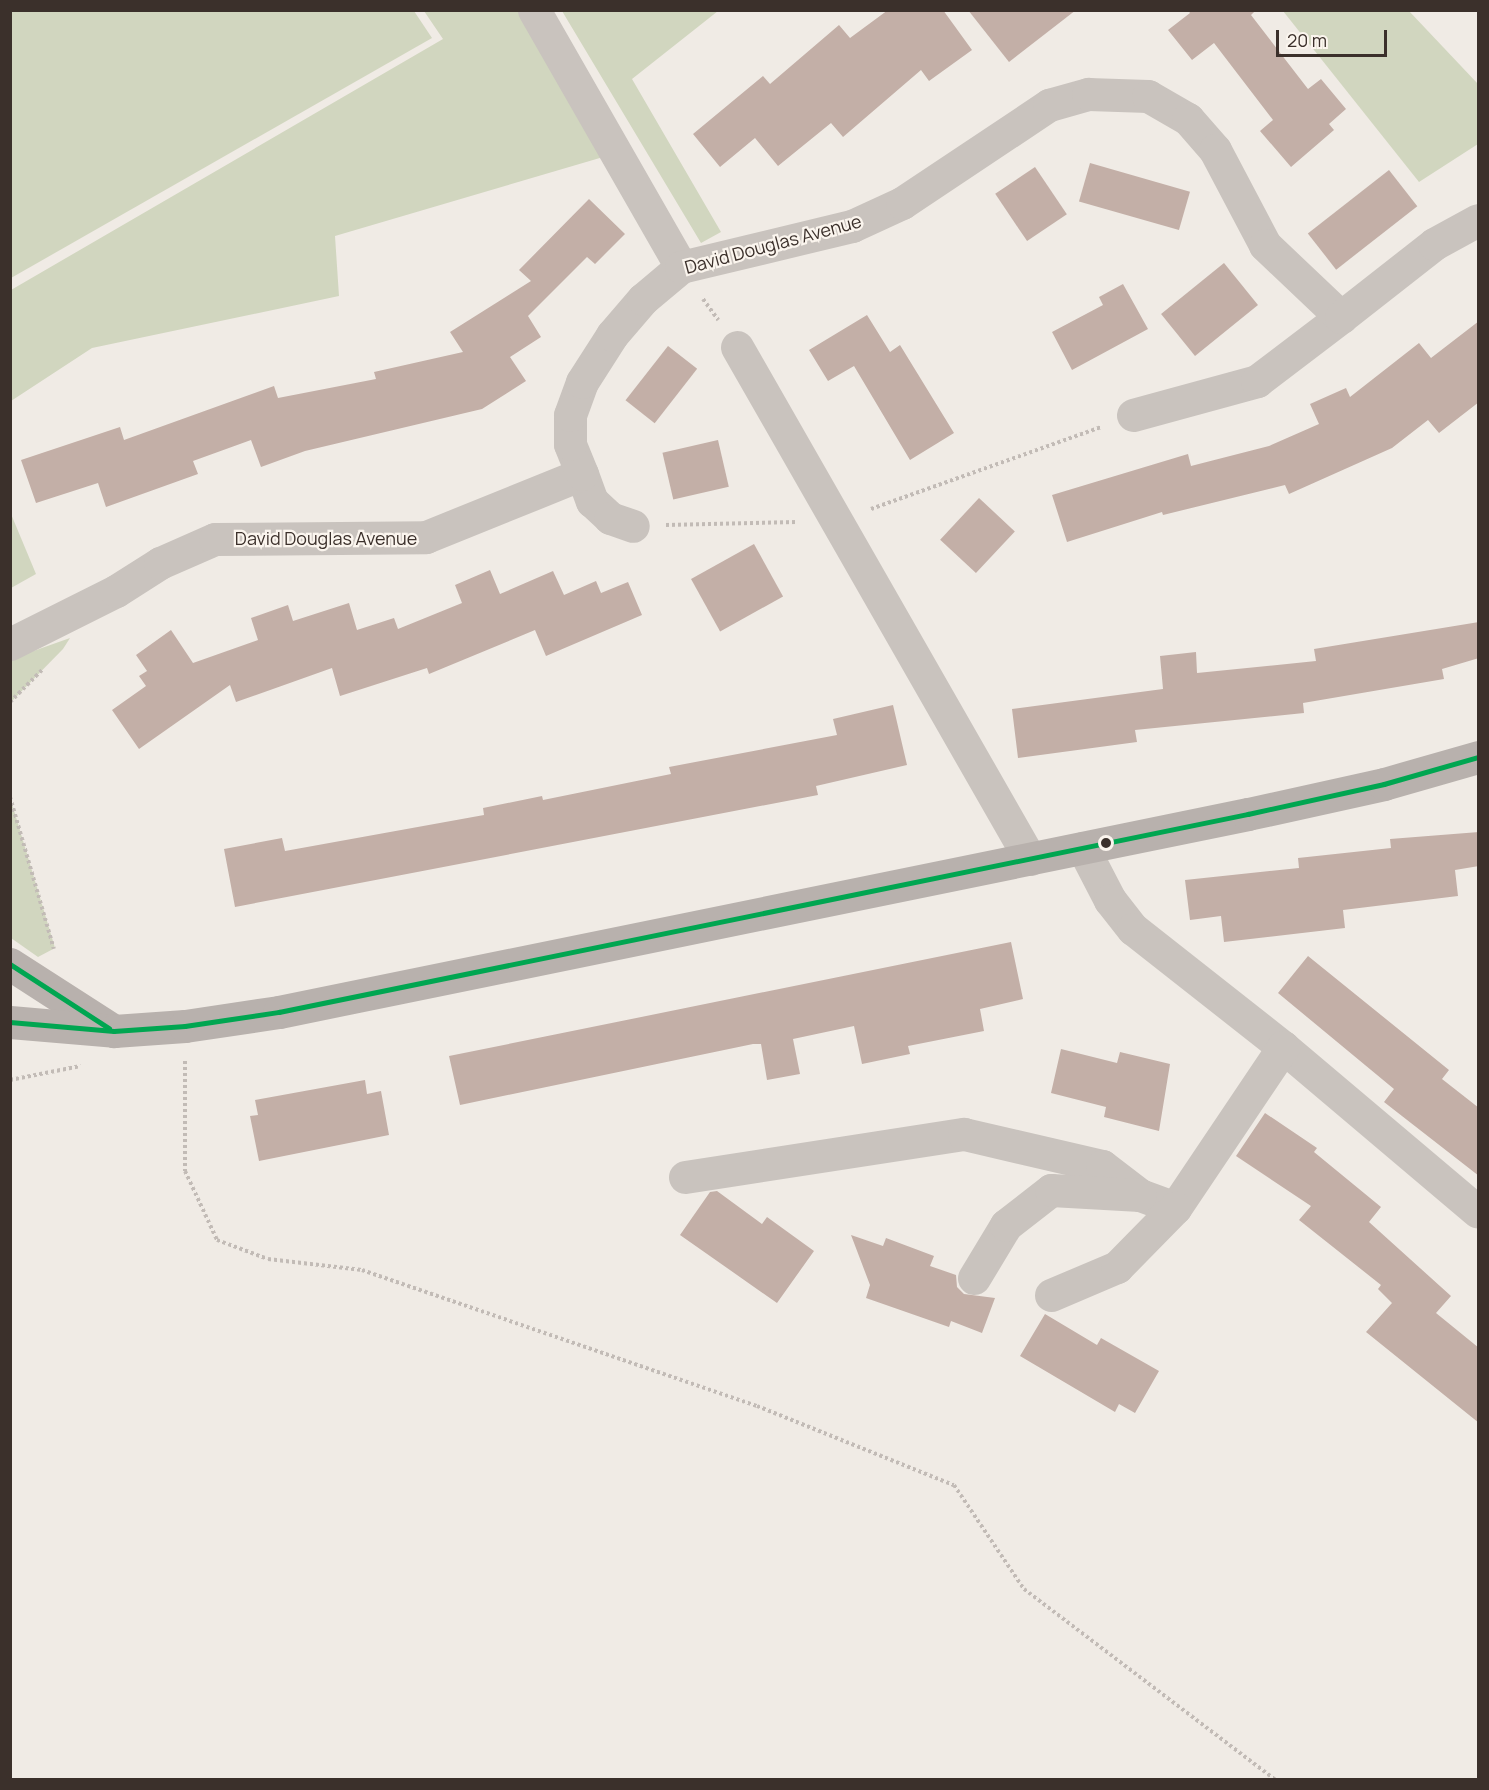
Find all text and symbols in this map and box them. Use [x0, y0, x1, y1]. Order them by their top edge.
scale bar [1279, 18, 1390, 56]
text: 20 m [1287, 28, 1327, 52]
street label: David Douglas Avenue [682, 210, 864, 278]
street label: David Douglas Avenue [235, 527, 417, 549]
unlabelled marker [1100, 837, 1112, 849]

